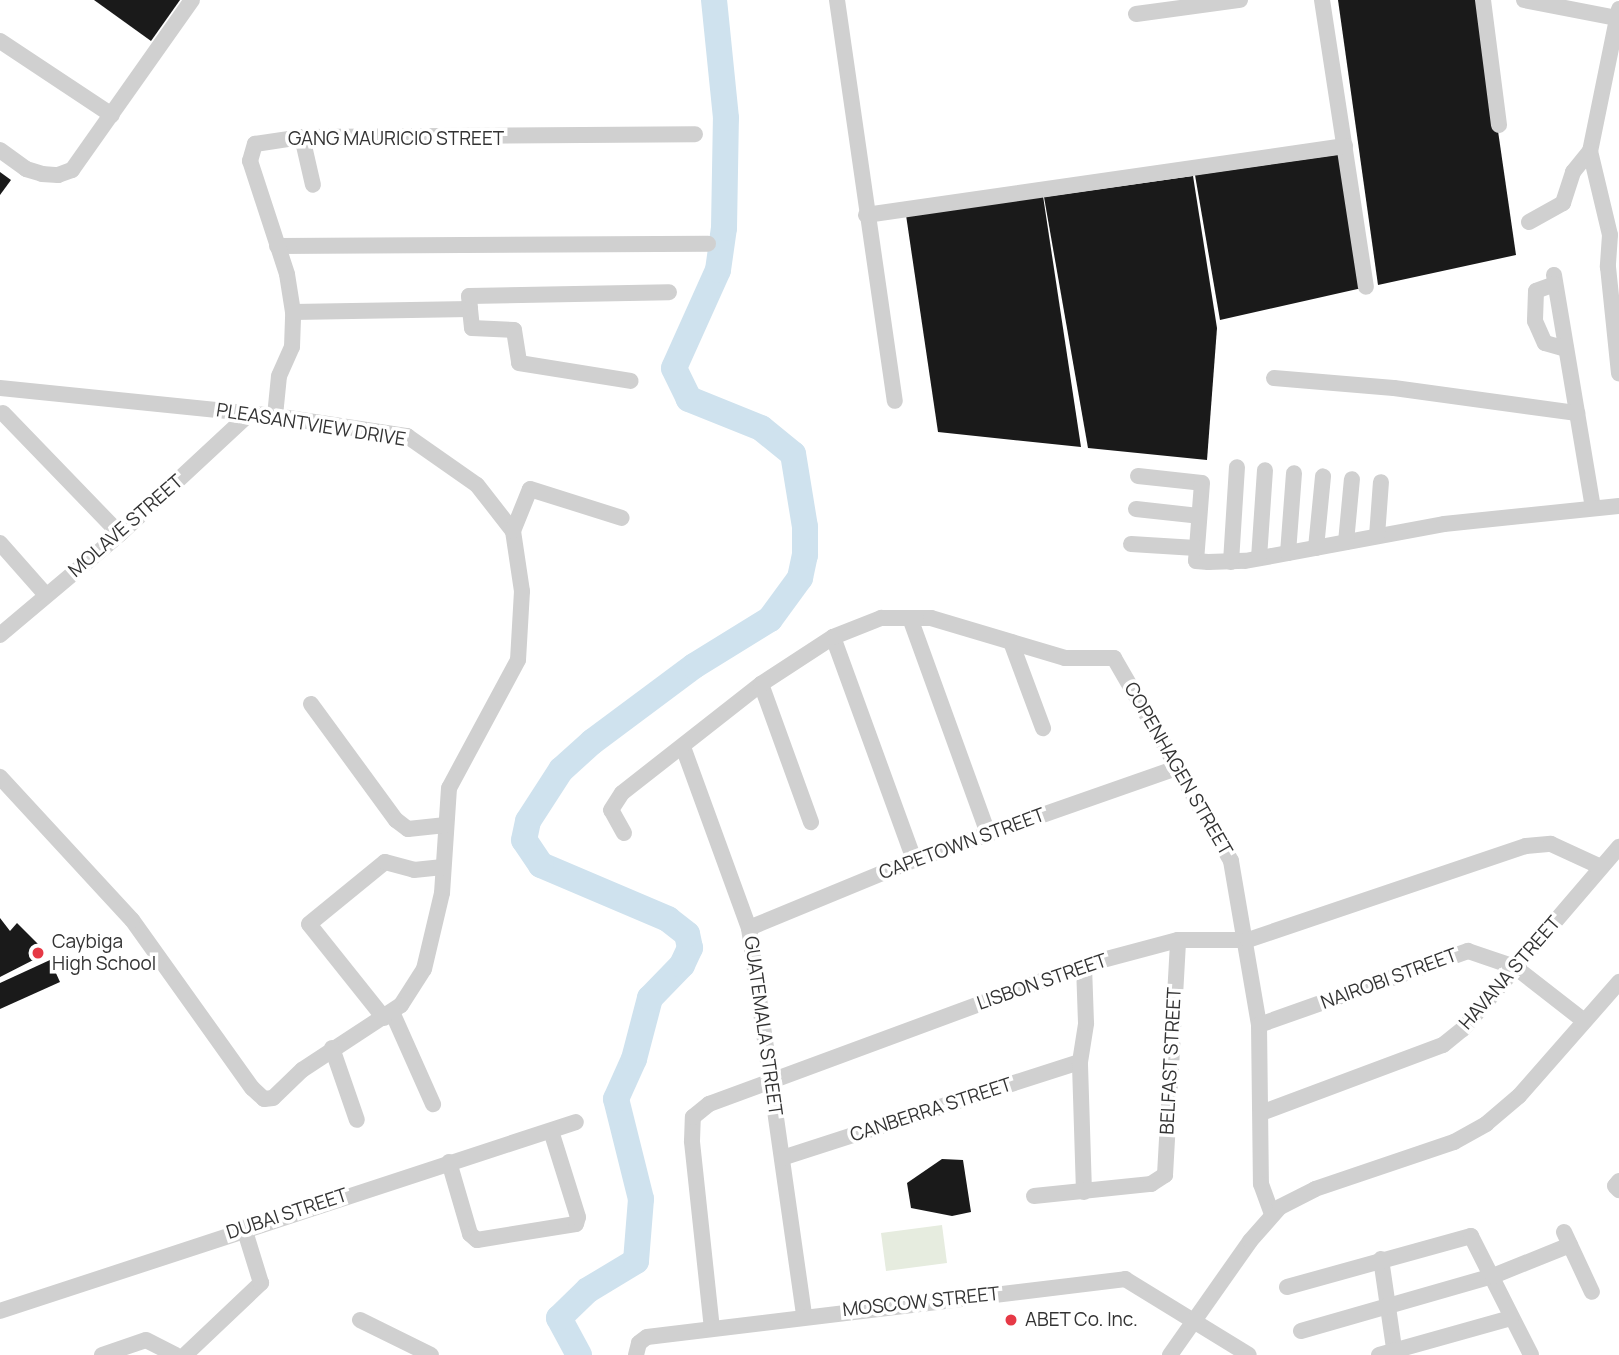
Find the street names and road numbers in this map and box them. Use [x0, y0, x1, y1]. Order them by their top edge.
street label: GANG MAURICIO STREET [288, 128, 504, 150]
street label: PLEASANTVIEW DRIVE [215, 399, 407, 451]
street label: MOLAVE STREET [64, 470, 188, 582]
street label: COPENHAGEN STREET [1119, 678, 1237, 860]
street label: CAPETOWN STREET [876, 803, 1048, 885]
street label: HAVANA STREET [1455, 912, 1565, 1034]
street label: GUATEMALA STREET [739, 935, 787, 1117]
street label: NAIROBI STREET [1318, 944, 1460, 1014]
street label: LISBON STREET [974, 949, 1110, 1015]
street label: BELFAST STREET [1156, 986, 1186, 1136]
street label: CANBERRA STREET [847, 1073, 1015, 1147]
street label: DUBAI STREET [224, 1184, 350, 1244]
street label: MOSCOW STREET [841, 1282, 1001, 1322]

